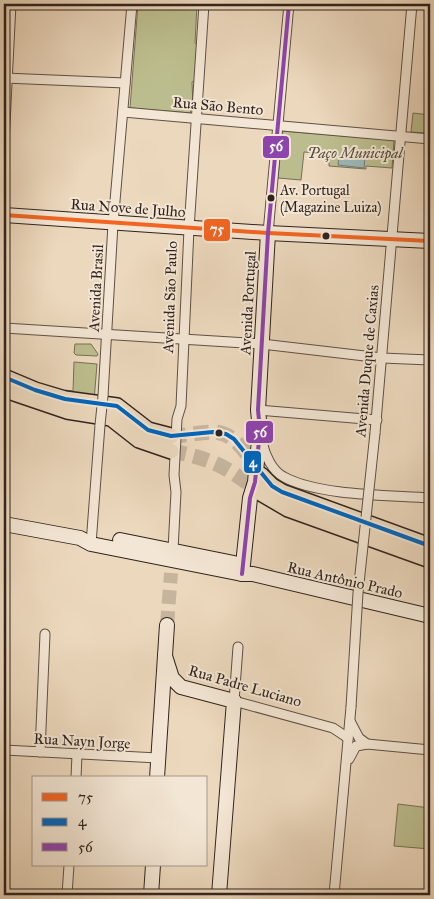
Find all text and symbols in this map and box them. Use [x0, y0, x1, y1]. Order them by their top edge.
street label: Rua São Bento [172, 93, 264, 119]
line badge: 56 [262, 135, 290, 159]
text: 56 [269, 138, 284, 155]
park label: Paço Municipal [308, 144, 404, 163]
place label: Av. Portugal (Magazine Luiza) [279, 182, 381, 217]
marker: Av. Portugal (Magazine Luiza) [266, 193, 276, 203]
street label: Rua Nove de Julho [70, 195, 186, 222]
line badge: 75 [203, 218, 231, 242]
text: 75 [210, 221, 224, 238]
unlabelled marker [321, 231, 331, 241]
street label: Avenida São Paulo [159, 240, 181, 354]
street label: Avenida Brasil [85, 243, 107, 333]
street label: Avenida Portugal [236, 250, 260, 356]
street label: Avenida Duque de Caxias [351, 284, 384, 439]
line badge: 56 [245, 420, 274, 444]
text: 56 [253, 424, 268, 441]
unlabelled marker [214, 428, 224, 438]
line badge: 4 [243, 450, 262, 474]
text: 4 [249, 454, 258, 472]
street label: Rua Antônio Prado [286, 558, 405, 602]
street label: Rua Padre Luciano [186, 661, 304, 711]
street label: Rua Nayn Jorge [33, 729, 131, 754]
legend [32, 776, 208, 866]
text: 75 [78, 788, 93, 806]
text: 4 [78, 812, 87, 830]
text: 56 [78, 838, 94, 856]

